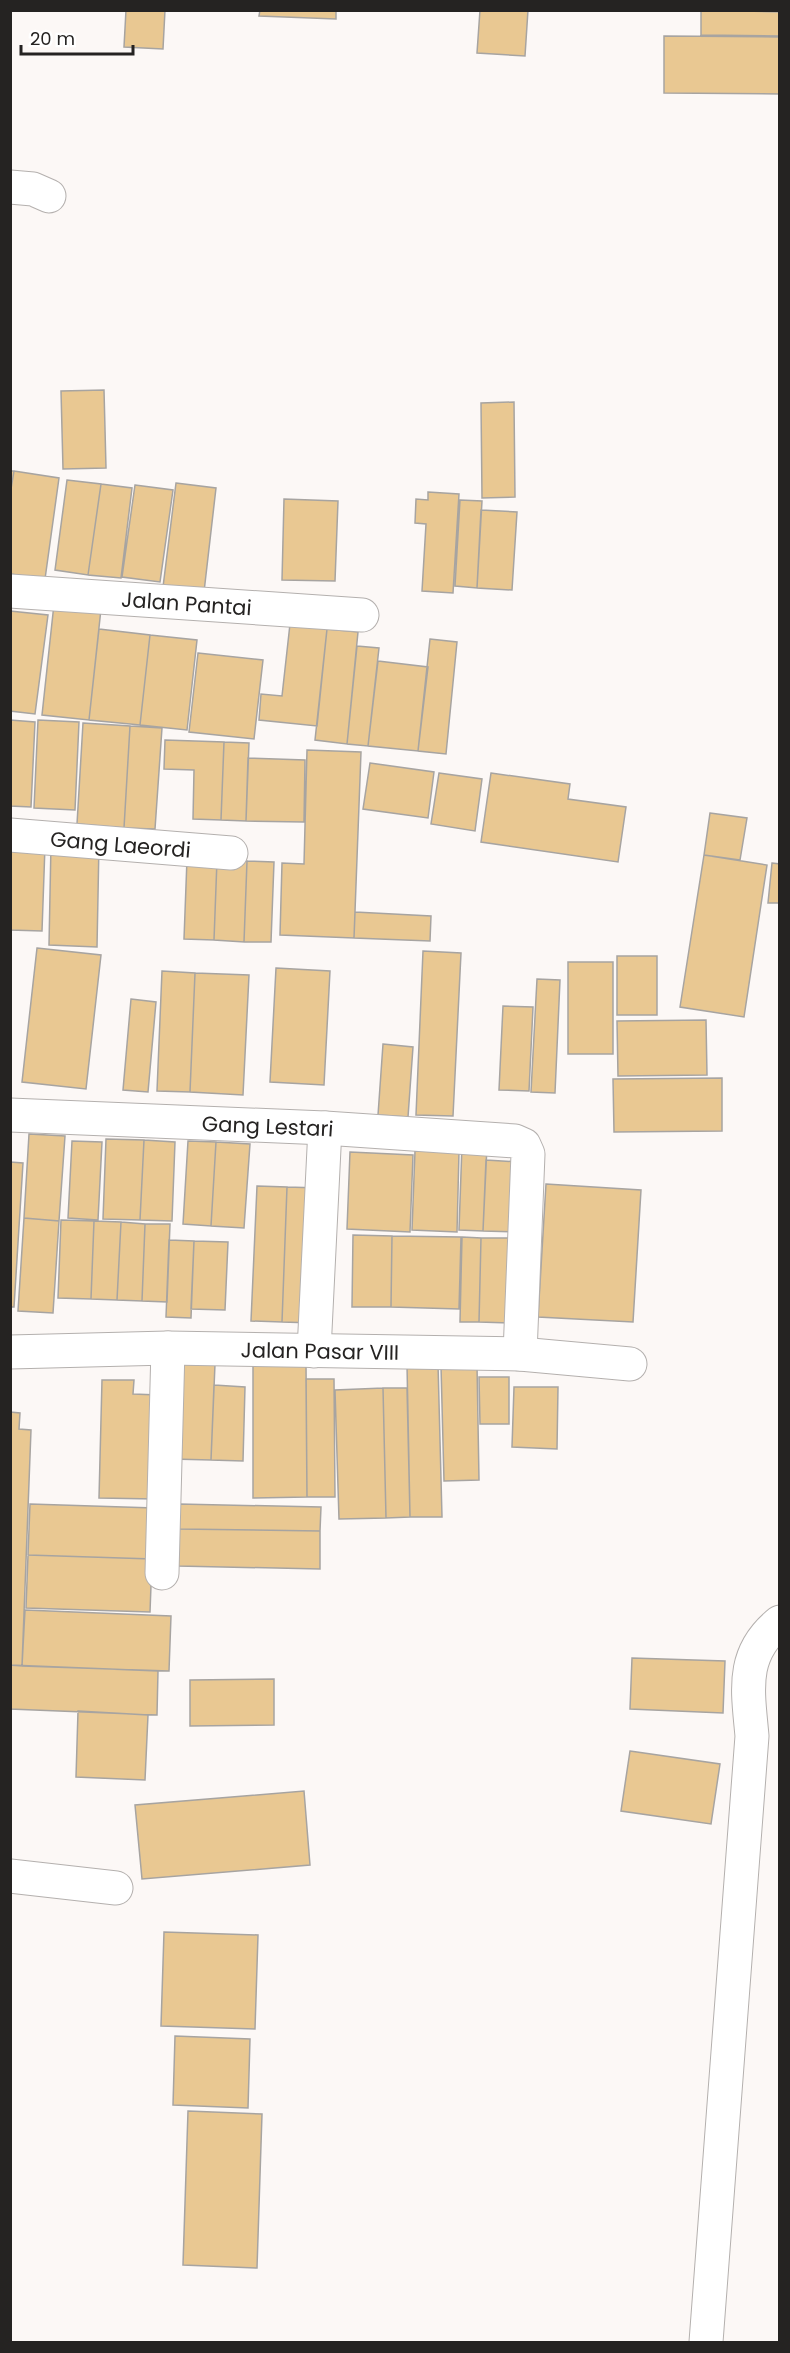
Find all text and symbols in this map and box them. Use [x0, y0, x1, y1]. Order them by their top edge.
scale bar [21, 18, 134, 56]
text: 20 m [30, 26, 75, 51]
street label: Jalan Pantai [120, 584, 253, 622]
street label: Gang Laeordi [49, 824, 192, 864]
street label: Gang Lestari [201, 1108, 335, 1143]
street label: Jalan Pasar VIII [240, 1335, 399, 1366]

